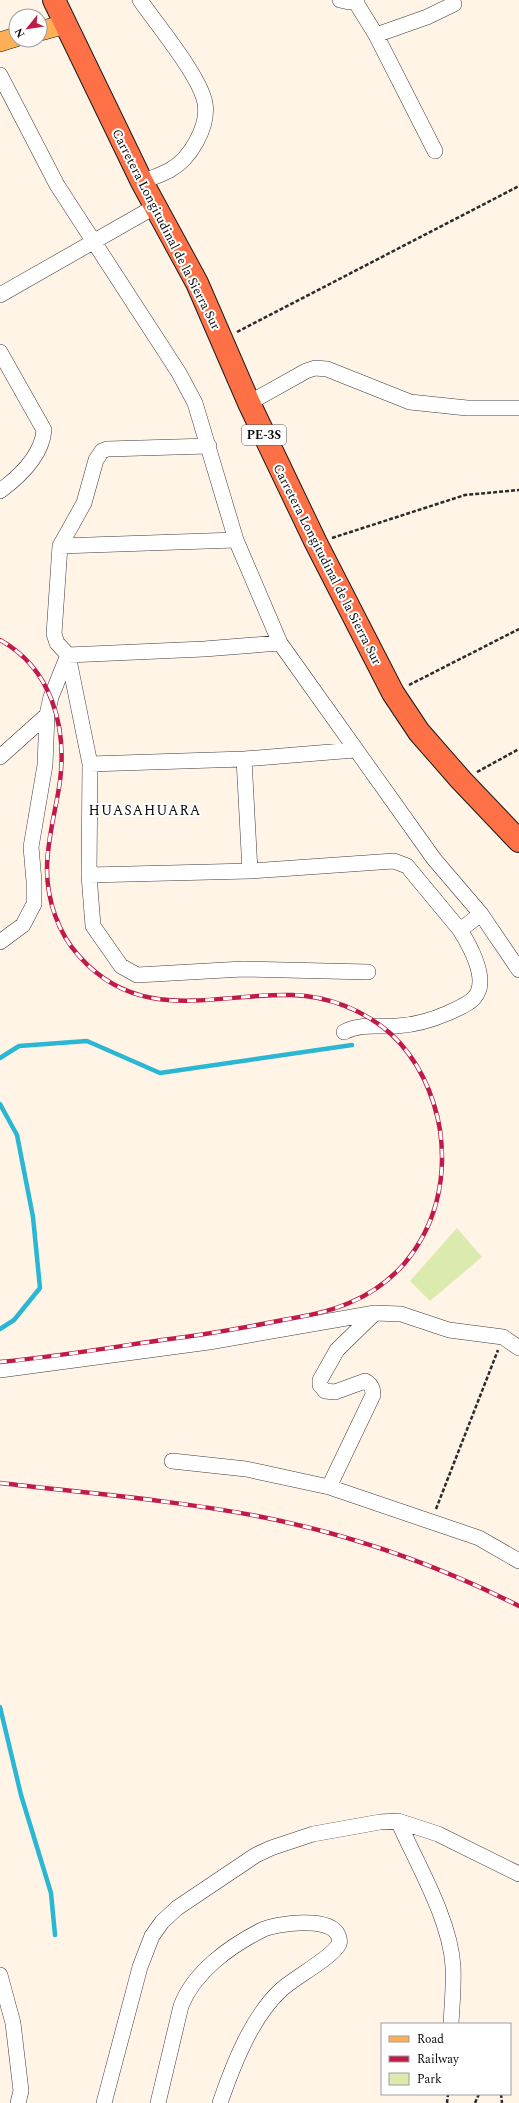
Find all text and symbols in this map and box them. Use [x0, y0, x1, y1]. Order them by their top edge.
north arrow [8, 8, 48, 48]
text: N [10, 25, 29, 41]
street label: Carretera Longitudinal de la Sierra Sur [107, 126, 226, 333]
road number: PE-3S [242, 425, 286, 445]
street label: Carretera Longitudinal de la Sierra Sur [268, 461, 387, 668]
district label: HUASAHUARA [89, 800, 201, 821]
legend [381, 2023, 511, 2095]
text: Road [417, 2030, 444, 2049]
text: Railway [417, 2050, 460, 2069]
text: Park [417, 2070, 442, 2089]

